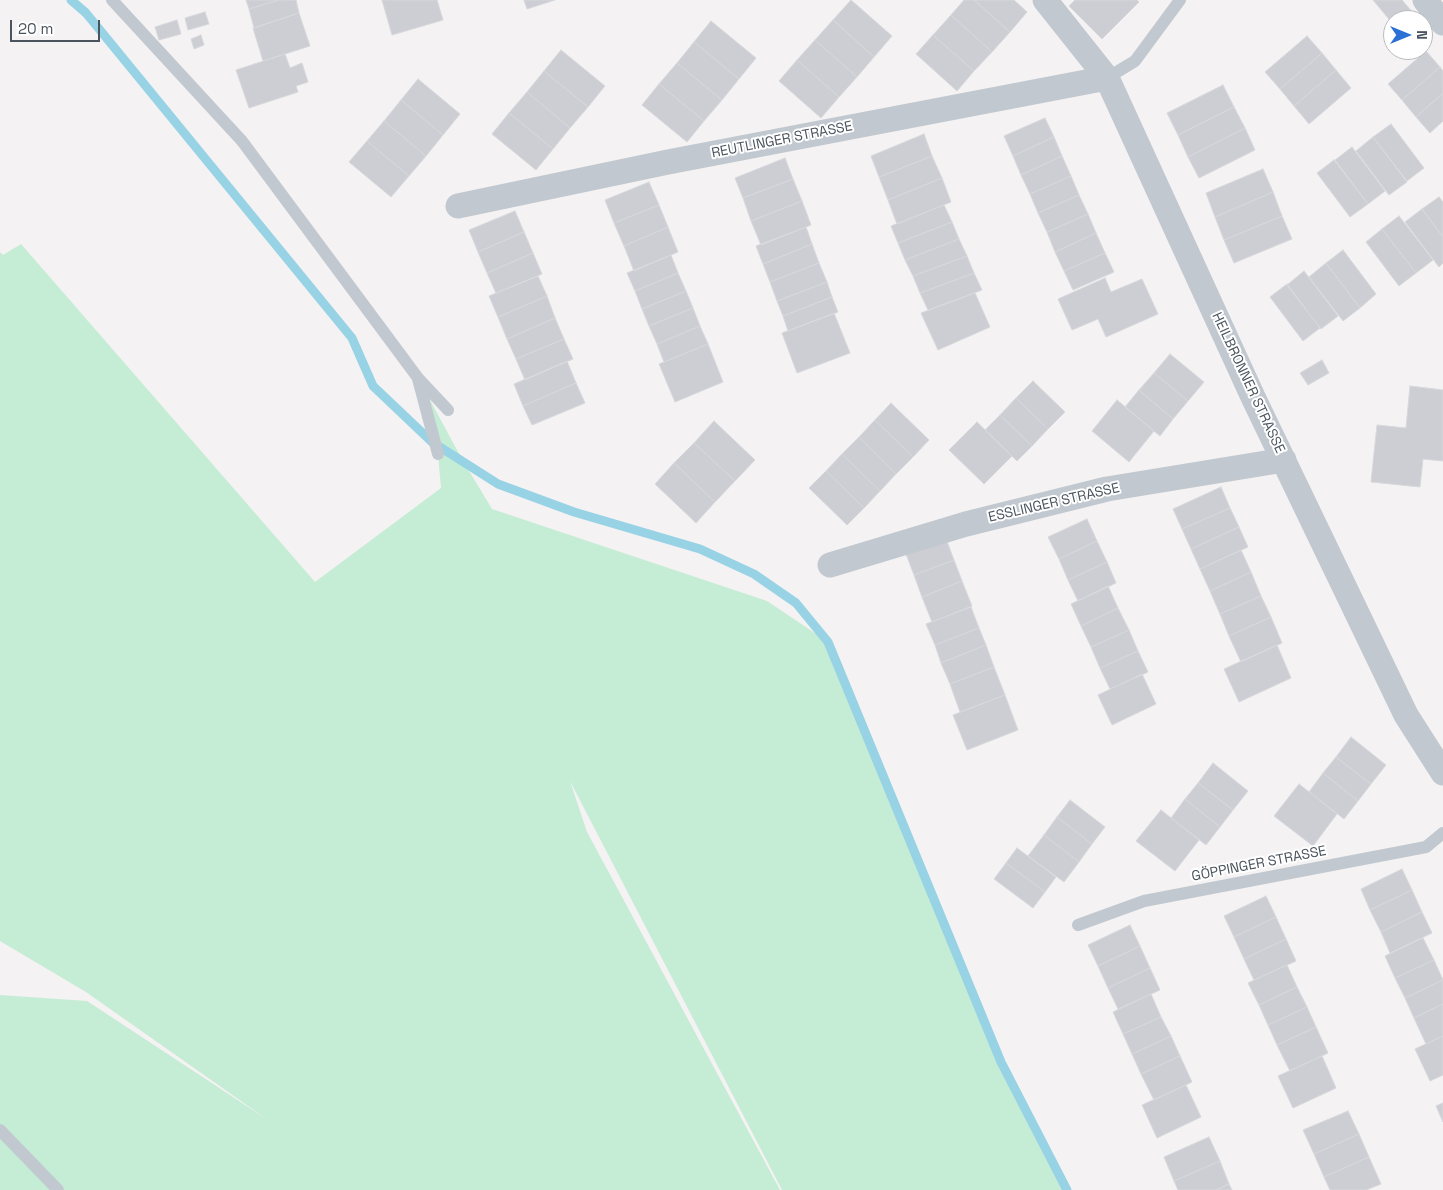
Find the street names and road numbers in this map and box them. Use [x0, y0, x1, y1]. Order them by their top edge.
street label: REUTLINGER STRASSE [710, 118, 854, 162]
street label: HEILBRONNER STRASSE [1208, 310, 1288, 456]
street label: ESSLINGER STRASSE [987, 480, 1121, 526]
street label: GÖPPINGER STRASSE [1190, 843, 1328, 885]

